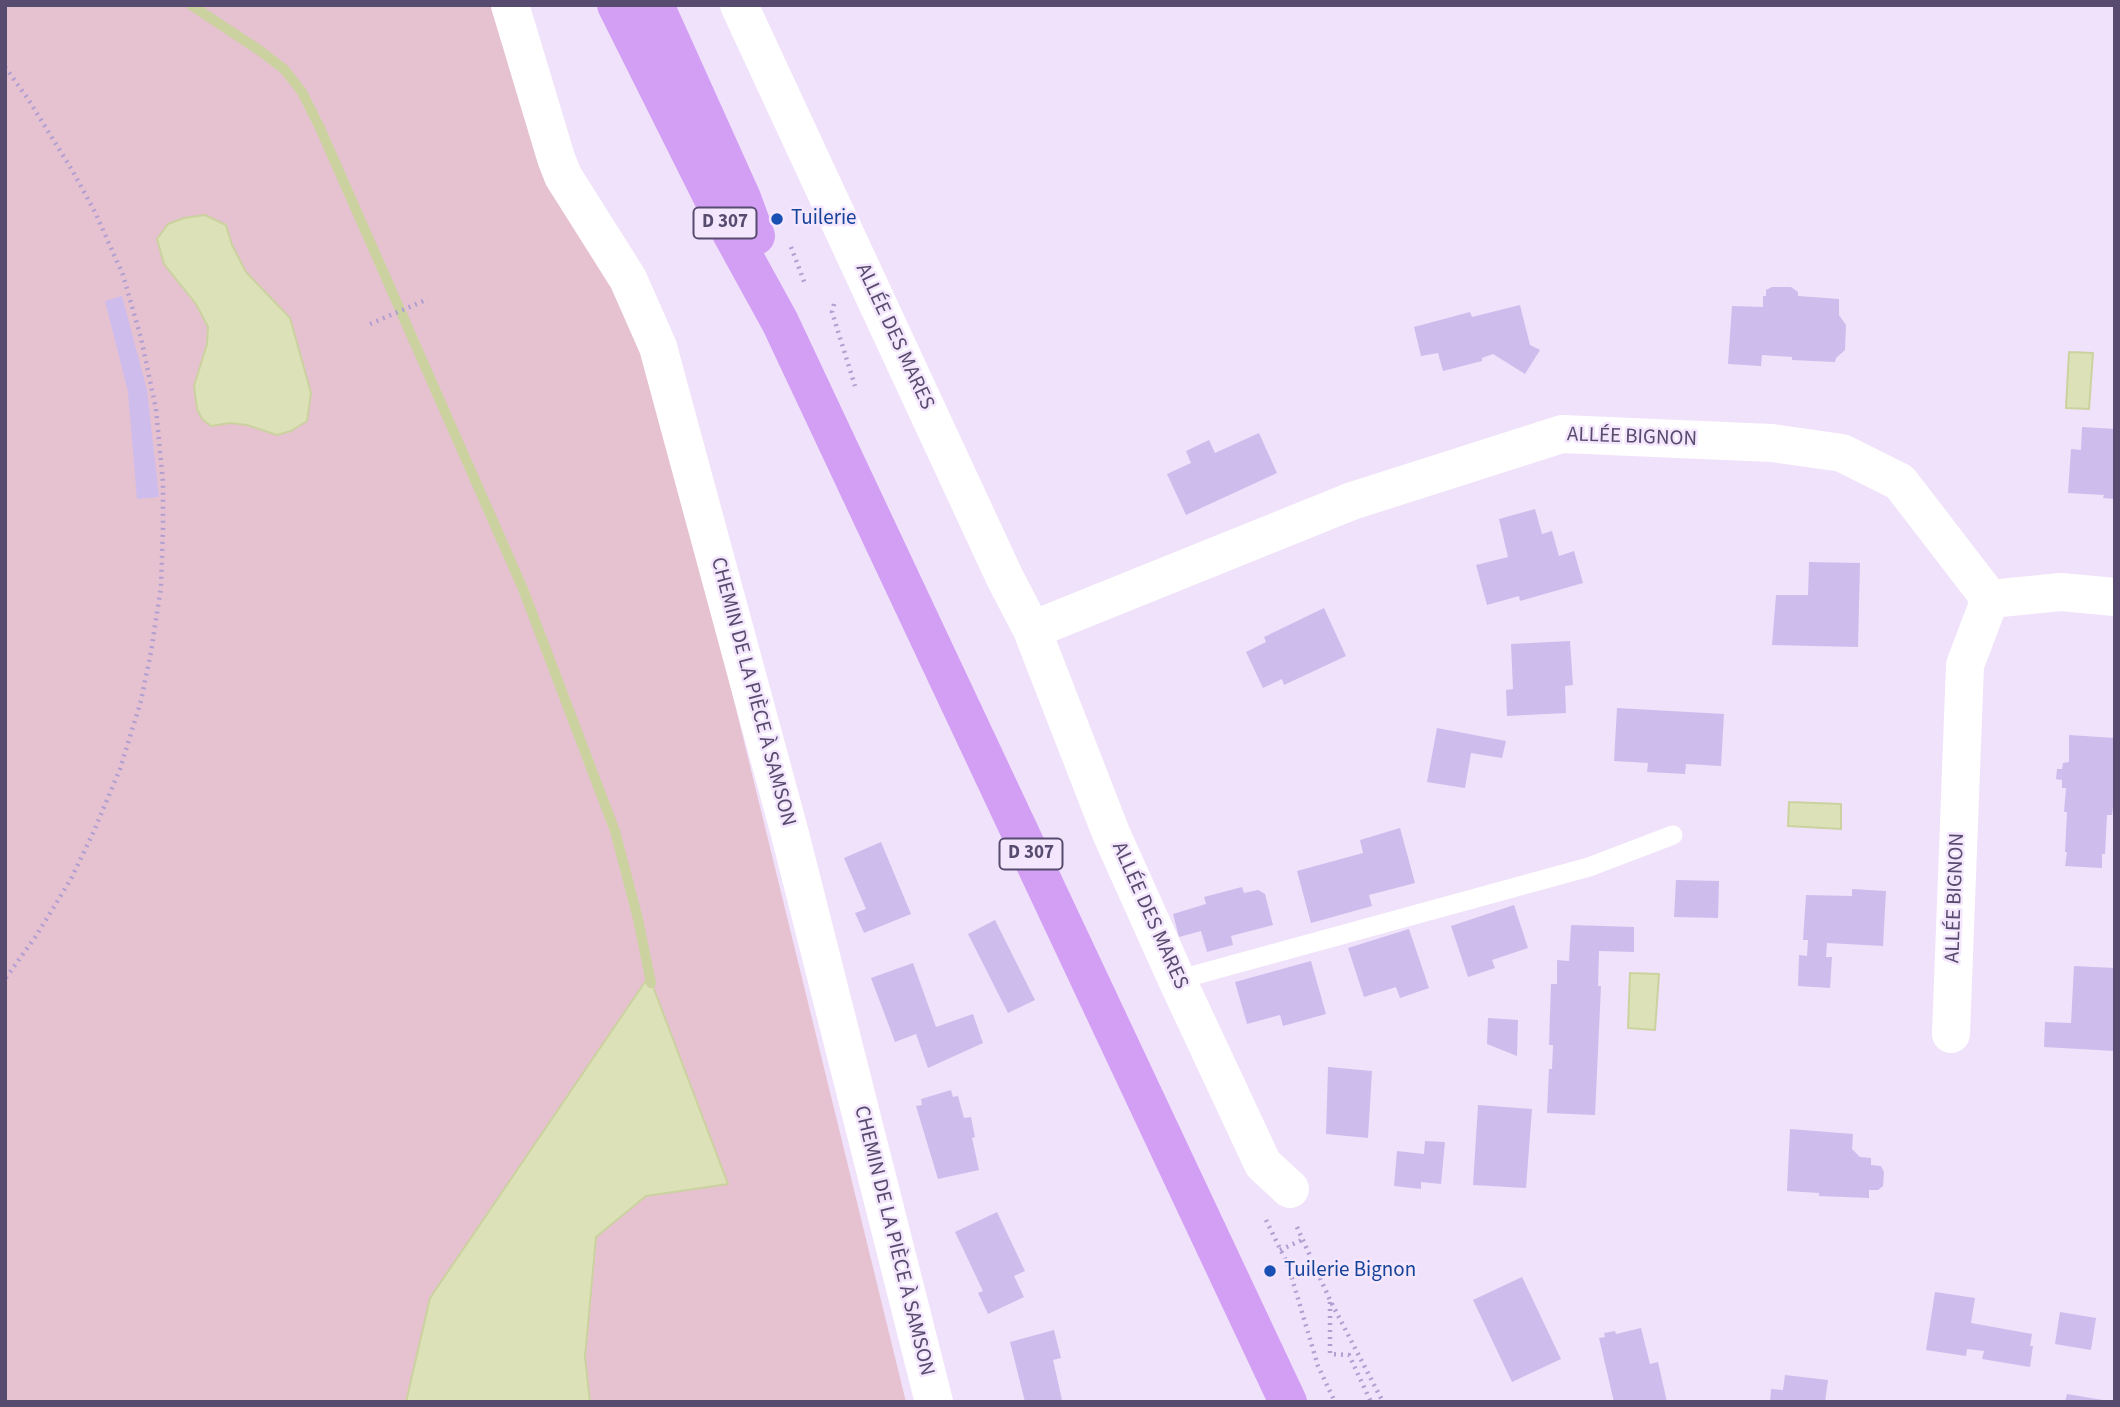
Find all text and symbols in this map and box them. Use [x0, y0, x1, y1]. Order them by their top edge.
place label: Tuilerie [791, 206, 857, 232]
road number: D 307 [694, 208, 756, 238]
marker: Tuilerie [769, 211, 785, 227]
street label: ALLÉE DES MARES [849, 260, 939, 414]
street label: ALLÉE BIGNON [1567, 423, 1697, 453]
street label: CHEMIN DE LA PIÈCE À SAMSON [704, 555, 800, 829]
street label: ALLÉE BIGNON [1941, 833, 1971, 963]
road number: D 307 [1000, 838, 1062, 870]
street label: ALLÉE DES MARES [1105, 839, 1193, 993]
street label: CHEMIN DE LA PIÈCE À SAMSON [847, 1103, 939, 1379]
place label: Tuilerie Bignon [1284, 1258, 1416, 1284]
marker: Tuilerie Bignon [1262, 1263, 1278, 1279]

